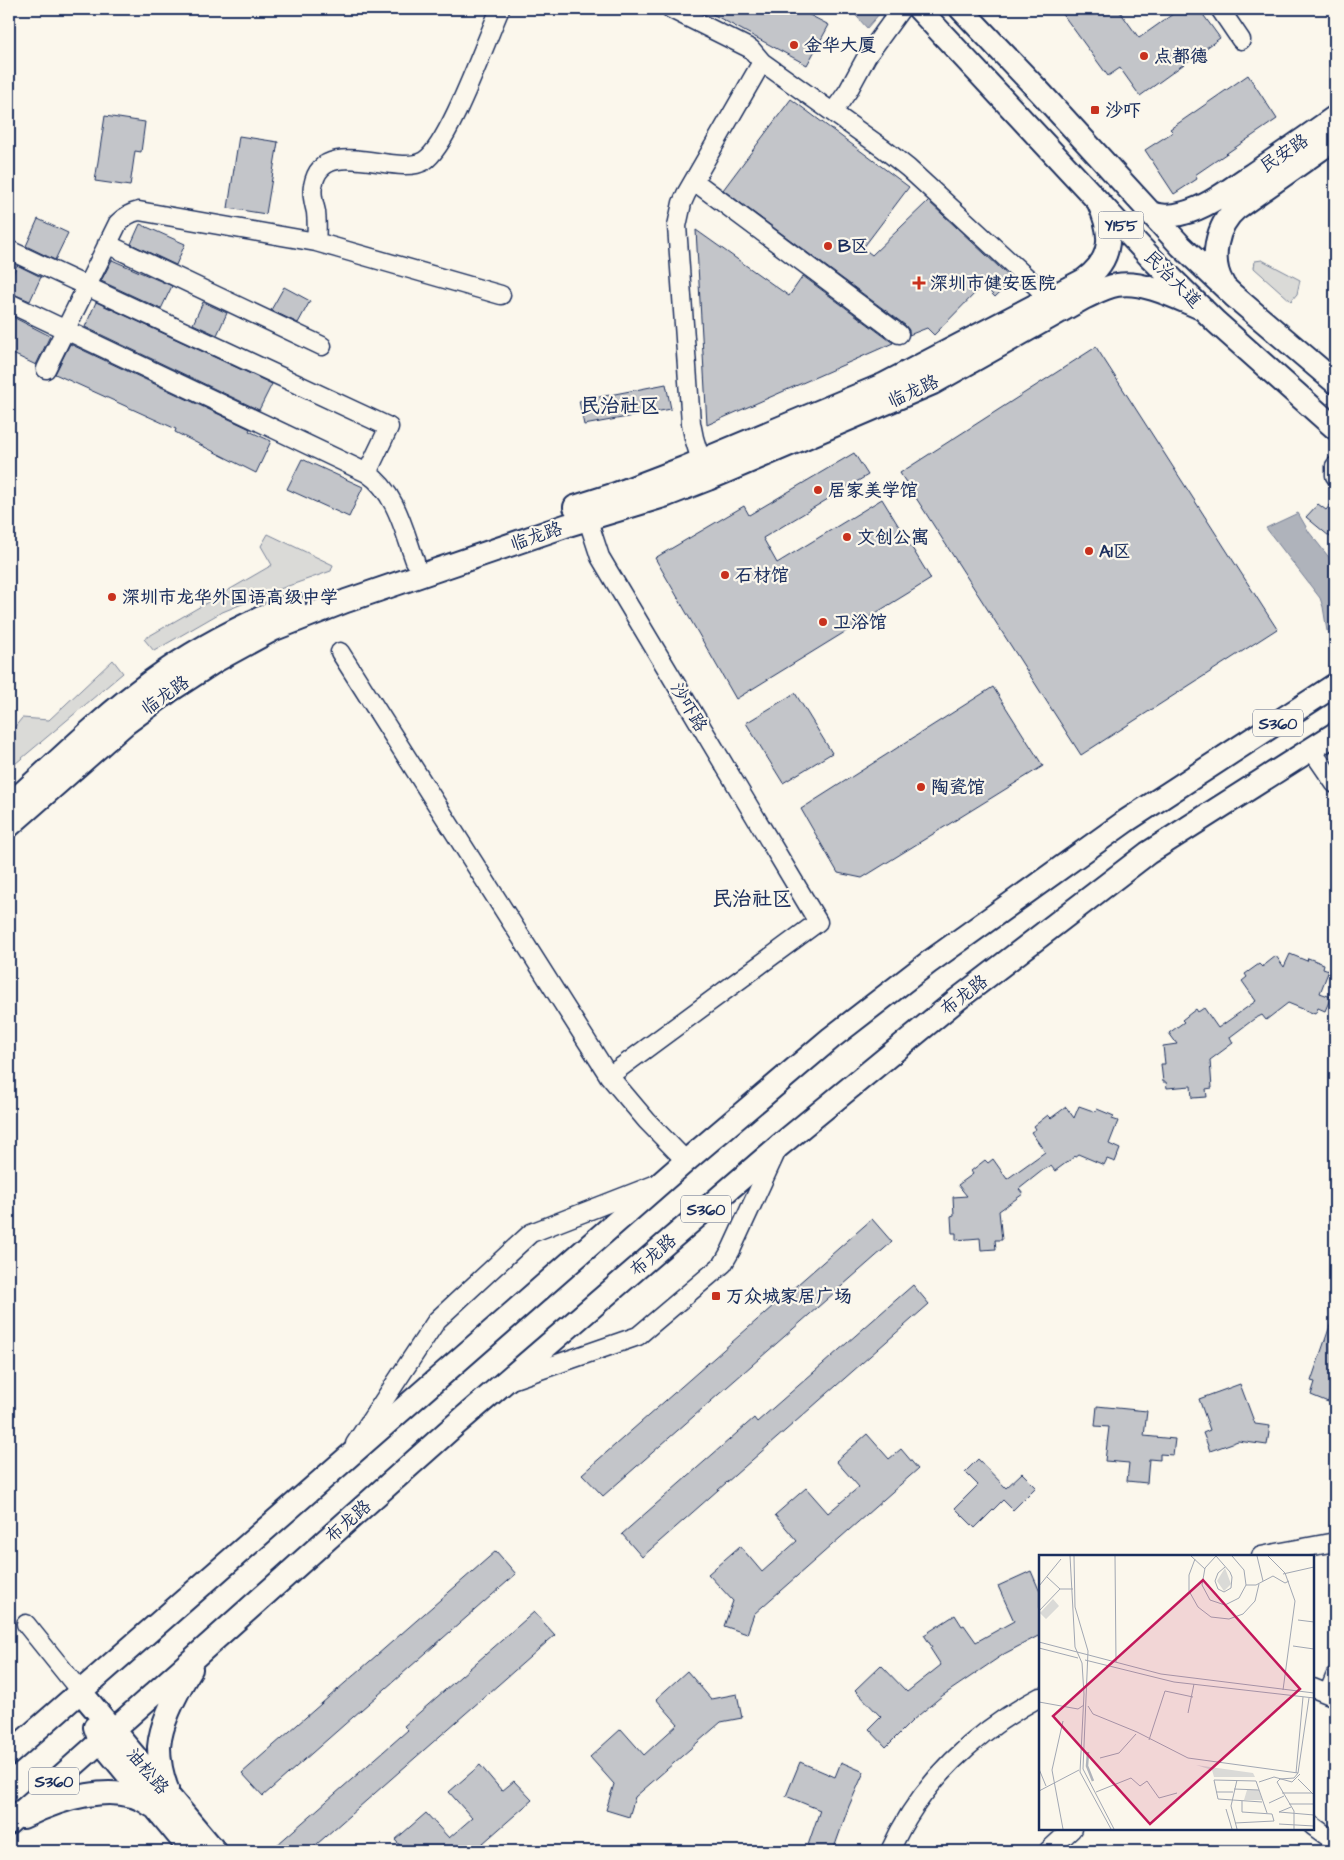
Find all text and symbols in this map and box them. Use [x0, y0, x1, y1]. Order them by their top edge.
place label: 金华大厦 [804, 33, 876, 58]
marker: 金华大厦 [788, 39, 800, 51]
place label: 点都德 [1154, 44, 1208, 69]
marker: 点都德 [1138, 50, 1150, 62]
place label: 沙吓 [1105, 98, 1141, 123]
marker: 沙吓 [1089, 104, 1101, 116]
street label: 民安路 [1255, 128, 1314, 179]
road number: Y155 [1098, 212, 1144, 238]
place label: B区 [838, 234, 869, 259]
marker: B区 [822, 240, 834, 252]
street label: 民治大道 [1138, 245, 1207, 314]
place label: 深圳市健安医院 [930, 271, 1056, 296]
marker: 深圳市健安医院 [912, 276, 926, 290]
street label: 临龙路 [883, 369, 943, 414]
district label: 民治社区 [580, 392, 660, 420]
place label: 居家美学馆 [828, 478, 918, 503]
marker: 居家美学馆 [812, 484, 824, 496]
street label: 临龙路 [507, 516, 566, 557]
place label: 文创公寓 [857, 525, 929, 550]
marker: 文创公寓 [841, 531, 853, 543]
place label: A1区 [1099, 539, 1131, 564]
marker: A1区 [1083, 545, 1095, 557]
place label: 石材馆 [735, 563, 789, 588]
marker: 石材馆 [719, 569, 731, 581]
place label: 深圳市龙华外国语高级中学 [122, 585, 338, 610]
marker: 深圳市龙华外国语高级中学 [106, 591, 118, 603]
place label: 卫浴馆 [833, 610, 887, 635]
marker: 卫浴馆 [817, 616, 829, 628]
street label: 临龙路 [136, 670, 195, 721]
street label: 沙吓路 [664, 678, 713, 737]
road number: S360 [1253, 710, 1303, 736]
place label: 陶瓷馆 [931, 775, 985, 800]
marker: 陶瓷馆 [915, 781, 927, 793]
district label: 民治社区 [712, 885, 792, 913]
street label: 布龙路 [935, 969, 993, 1022]
road number: S360 [681, 1196, 731, 1222]
street label: 布龙路 [625, 1228, 682, 1283]
place label: 万众城家居广场 [726, 1284, 852, 1309]
marker: 万众城家居广场 [710, 1290, 722, 1302]
street label: 布龙路 [320, 1494, 377, 1549]
inset map [1039, 1555, 1314, 1830]
street label: 油松路 [121, 1743, 175, 1800]
road number: S360 [29, 1768, 79, 1794]

